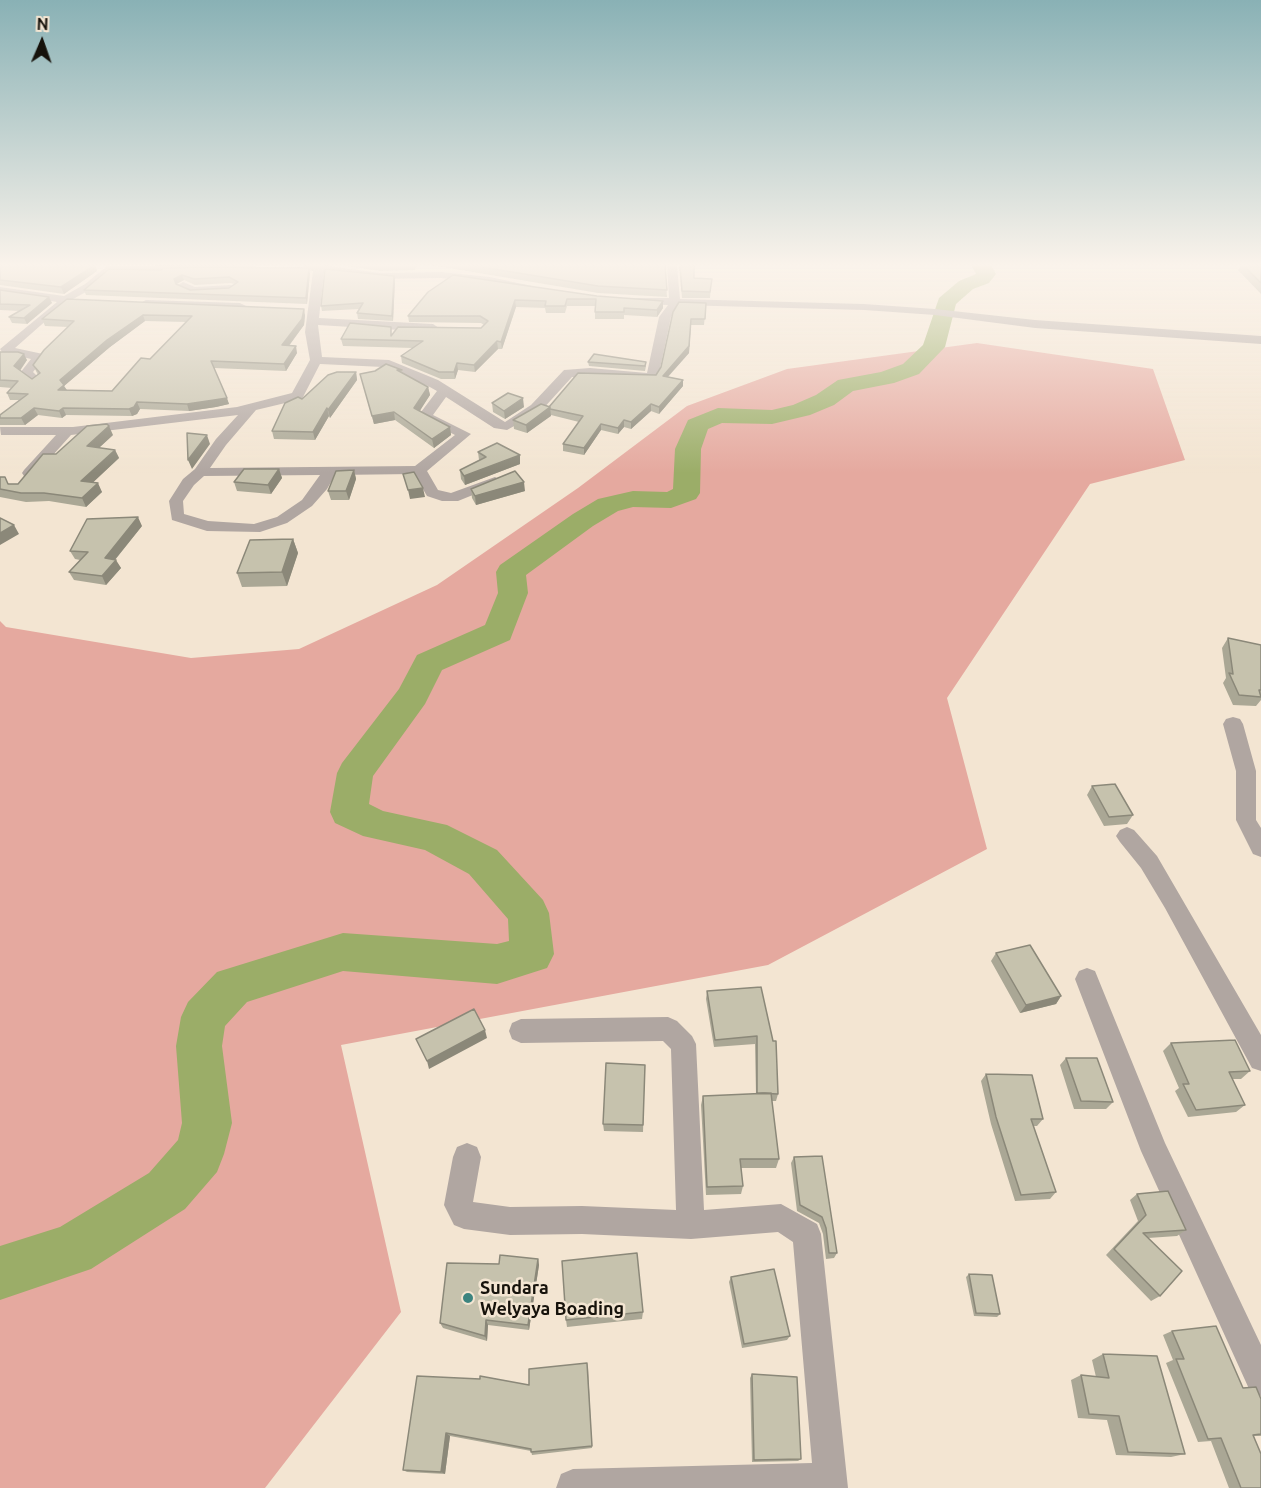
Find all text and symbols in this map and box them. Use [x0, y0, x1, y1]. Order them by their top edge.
north arrow [12, 12, 72, 72]
text: N [36, 15, 49, 33]
place label: Sundara Welyaya Boading [480, 1277, 624, 1320]
marker: Sundara Welyaya Boading [461, 1291, 475, 1305]

